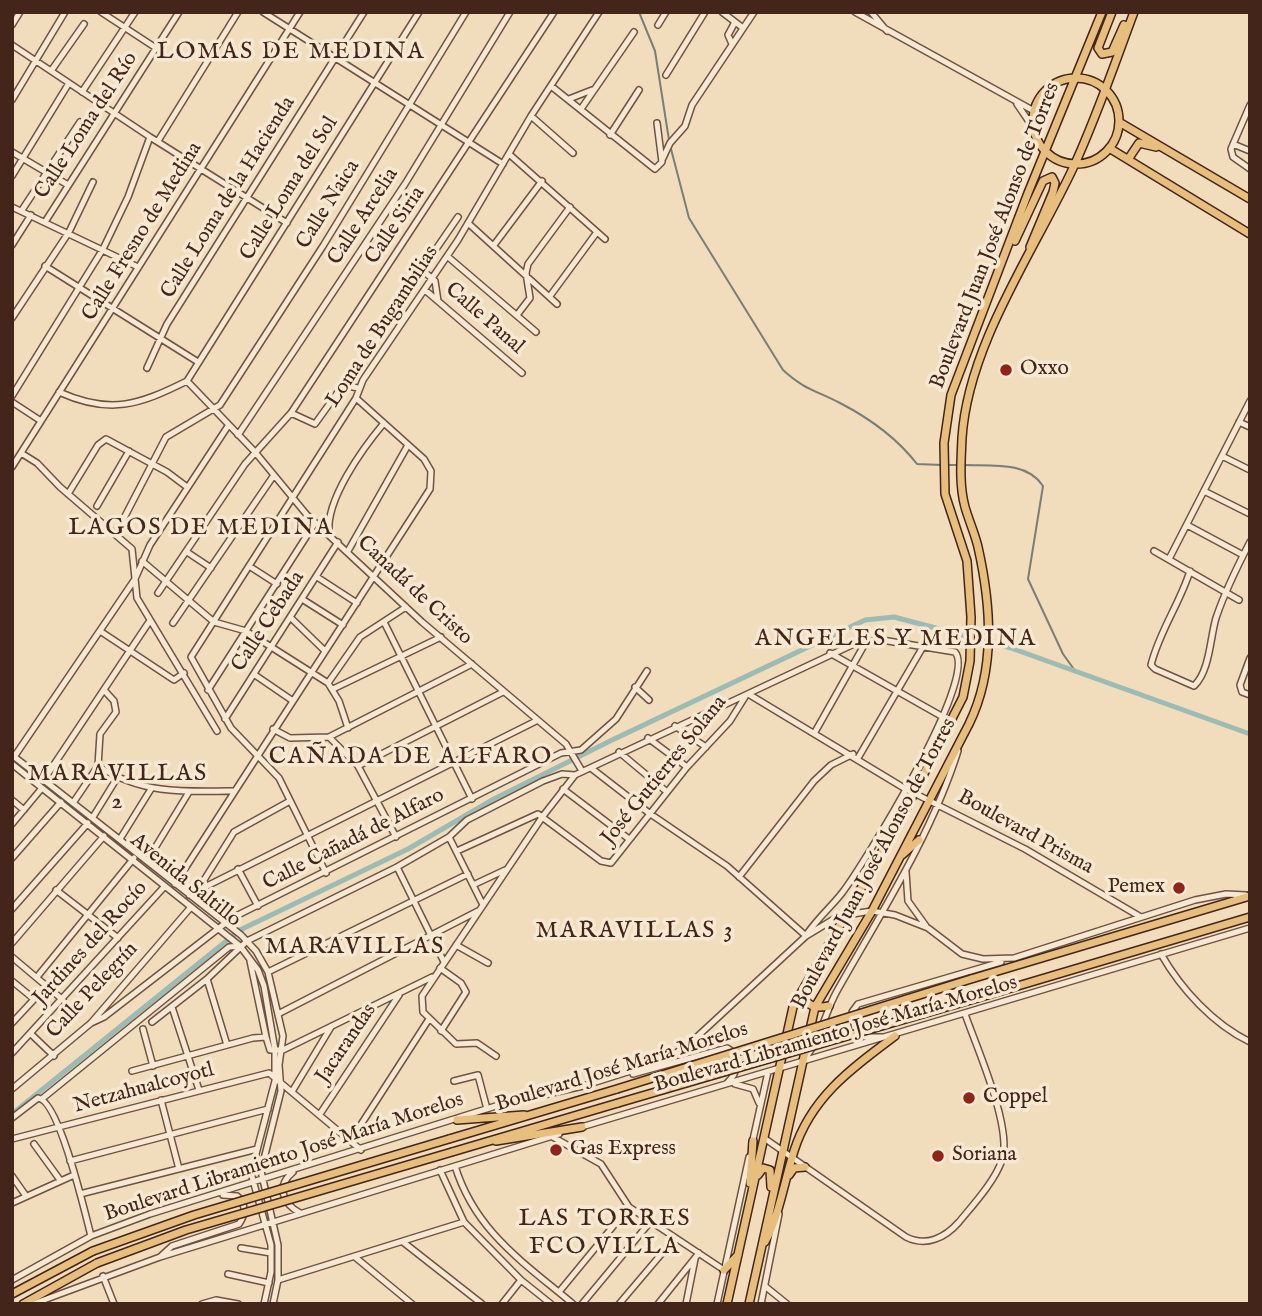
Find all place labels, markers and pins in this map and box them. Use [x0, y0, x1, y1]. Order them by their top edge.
place label: Oxxo [1020, 357, 1069, 383]
marker: Oxxo [998, 362, 1014, 378]
place label: Pemex [1107, 875, 1165, 901]
marker: Pemex [1171, 880, 1187, 896]
place label: Coppel [983, 1085, 1047, 1111]
marker: Coppel [961, 1090, 977, 1106]
place label: Gas Express [570, 1137, 676, 1163]
marker: Gas Express [548, 1142, 564, 1158]
place label: Soriana [952, 1143, 1017, 1169]
marker: Soriana [930, 1148, 946, 1164]

